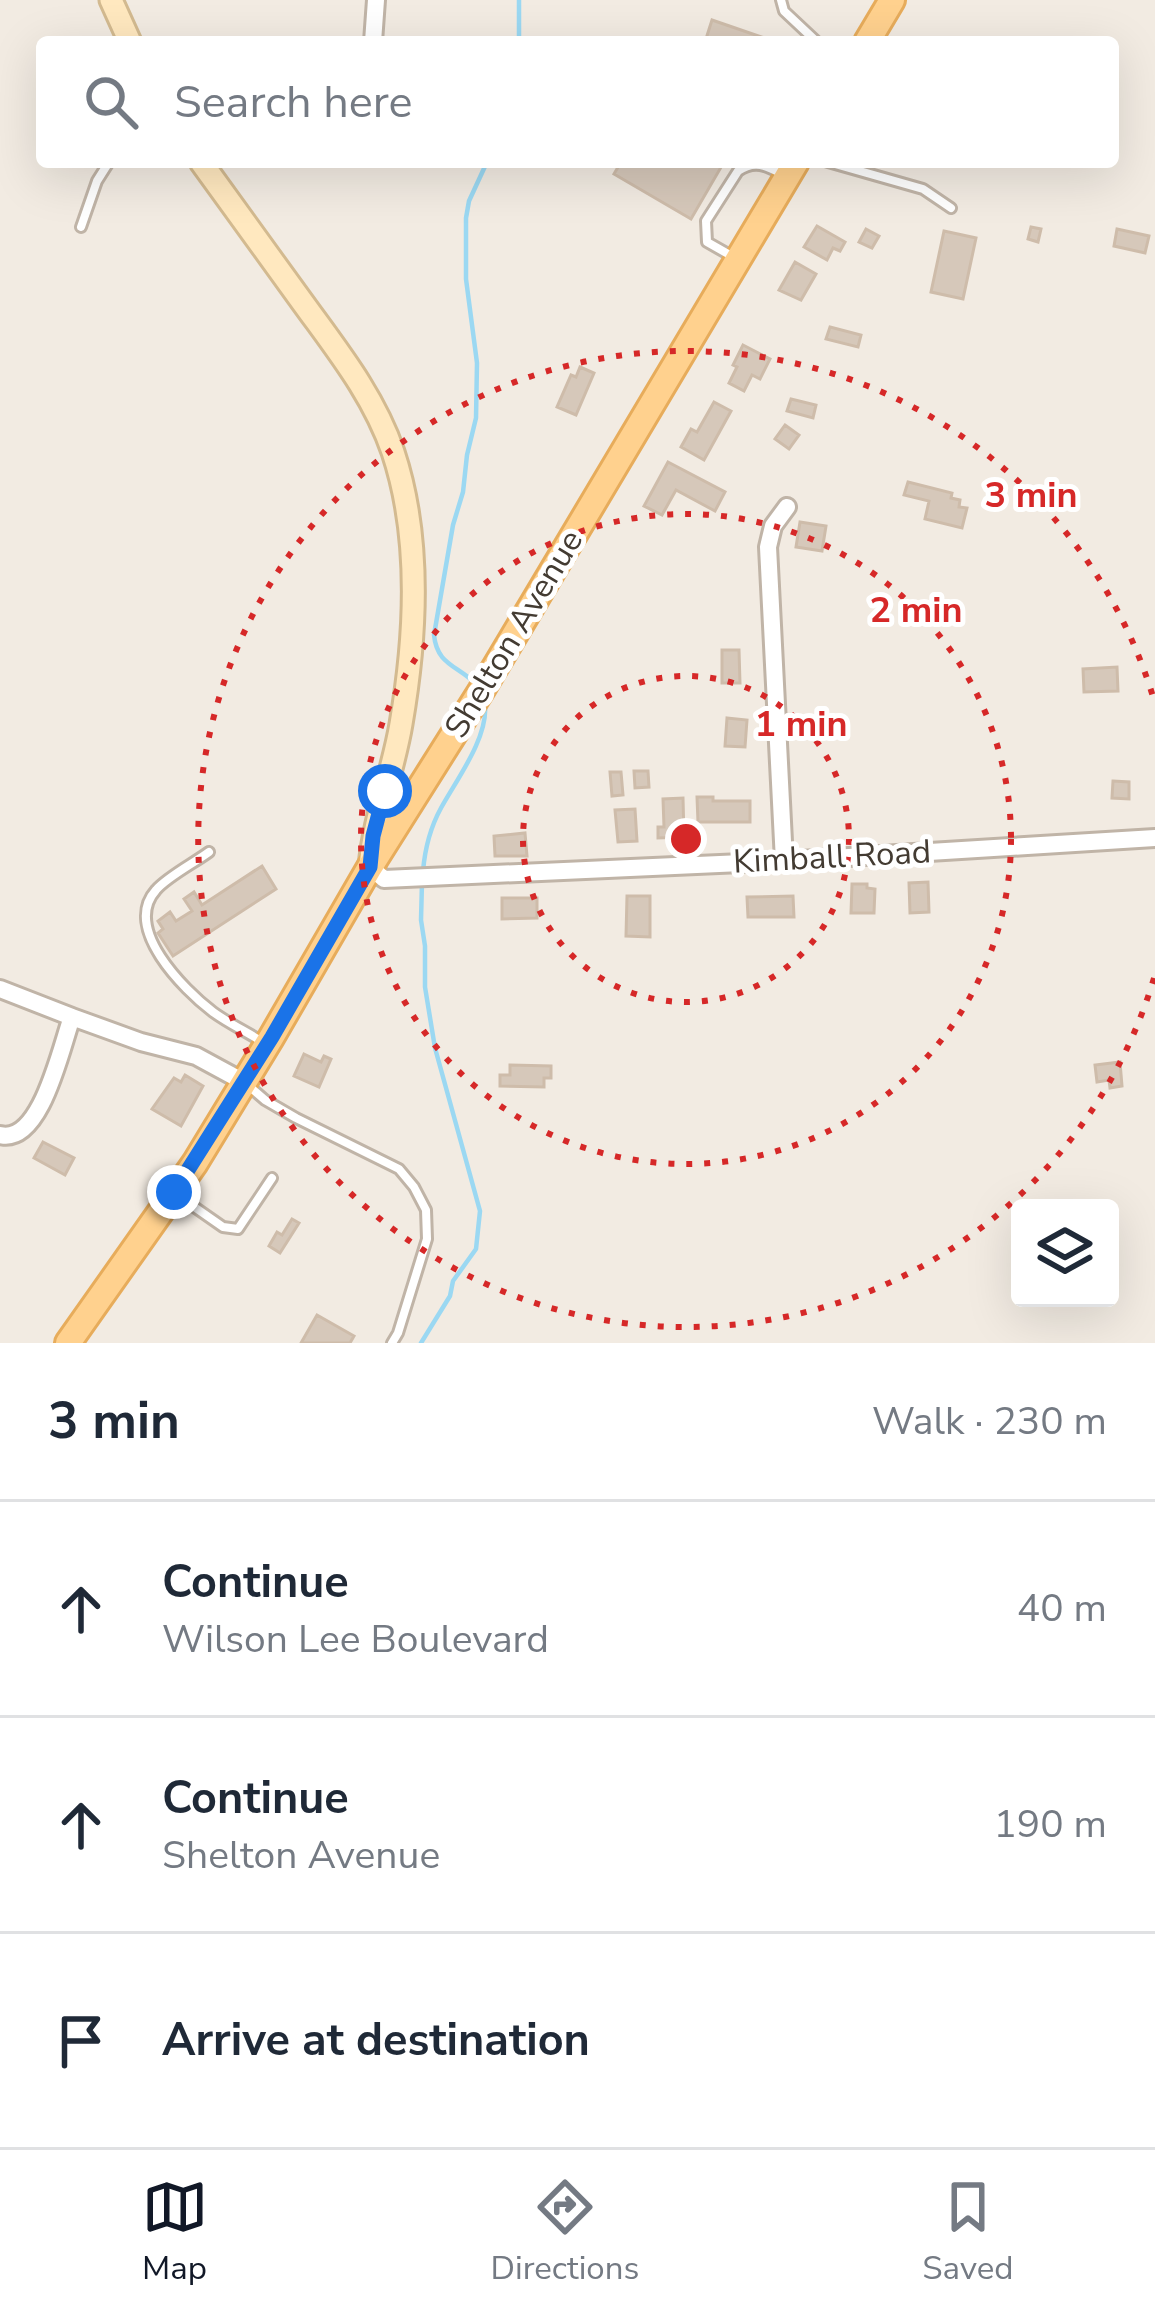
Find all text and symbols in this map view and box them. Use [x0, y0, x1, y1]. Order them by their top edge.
search box [36, 36, 1119, 168]
icon: search [78, 69, 144, 135]
text: Search here [174, 72, 413, 133]
text: 3 min [984, 471, 1078, 520]
street label: Shelton Avenue [434, 522, 594, 746]
text: 2 min [869, 586, 963, 635]
text: 1 min [754, 700, 848, 749]
route start [358, 764, 412, 818]
centre of rings [665, 818, 707, 860]
street label: Kimball Road [732, 829, 932, 885]
route end [147, 1165, 201, 1219]
map controls [1011, 1199, 1119, 1307]
button: layers [1011, 1199, 1119, 1307]
text: 3 min [48, 1386, 180, 1456]
text: Walk · 230 m [872, 1395, 1107, 1448]
text: Continue [162, 1552, 349, 1613]
icon: ahead [48, 1576, 114, 1642]
text: 40 m [1017, 1582, 1107, 1635]
text: Wilson Lee Boulevard [162, 1613, 549, 1666]
text: Continue [162, 1768, 349, 1829]
icon: ahead [48, 1792, 114, 1858]
text: 190 m [993, 1798, 1107, 1851]
text: Shelton Avenue [162, 1829, 440, 1882]
icon: arrive [48, 2008, 114, 2074]
text: Arrive at destination [162, 2010, 590, 2071]
tab: Map [142, 2174, 208, 2291]
tab: Directions [491, 2174, 639, 2291]
tab: Saved [922, 2174, 1013, 2291]

